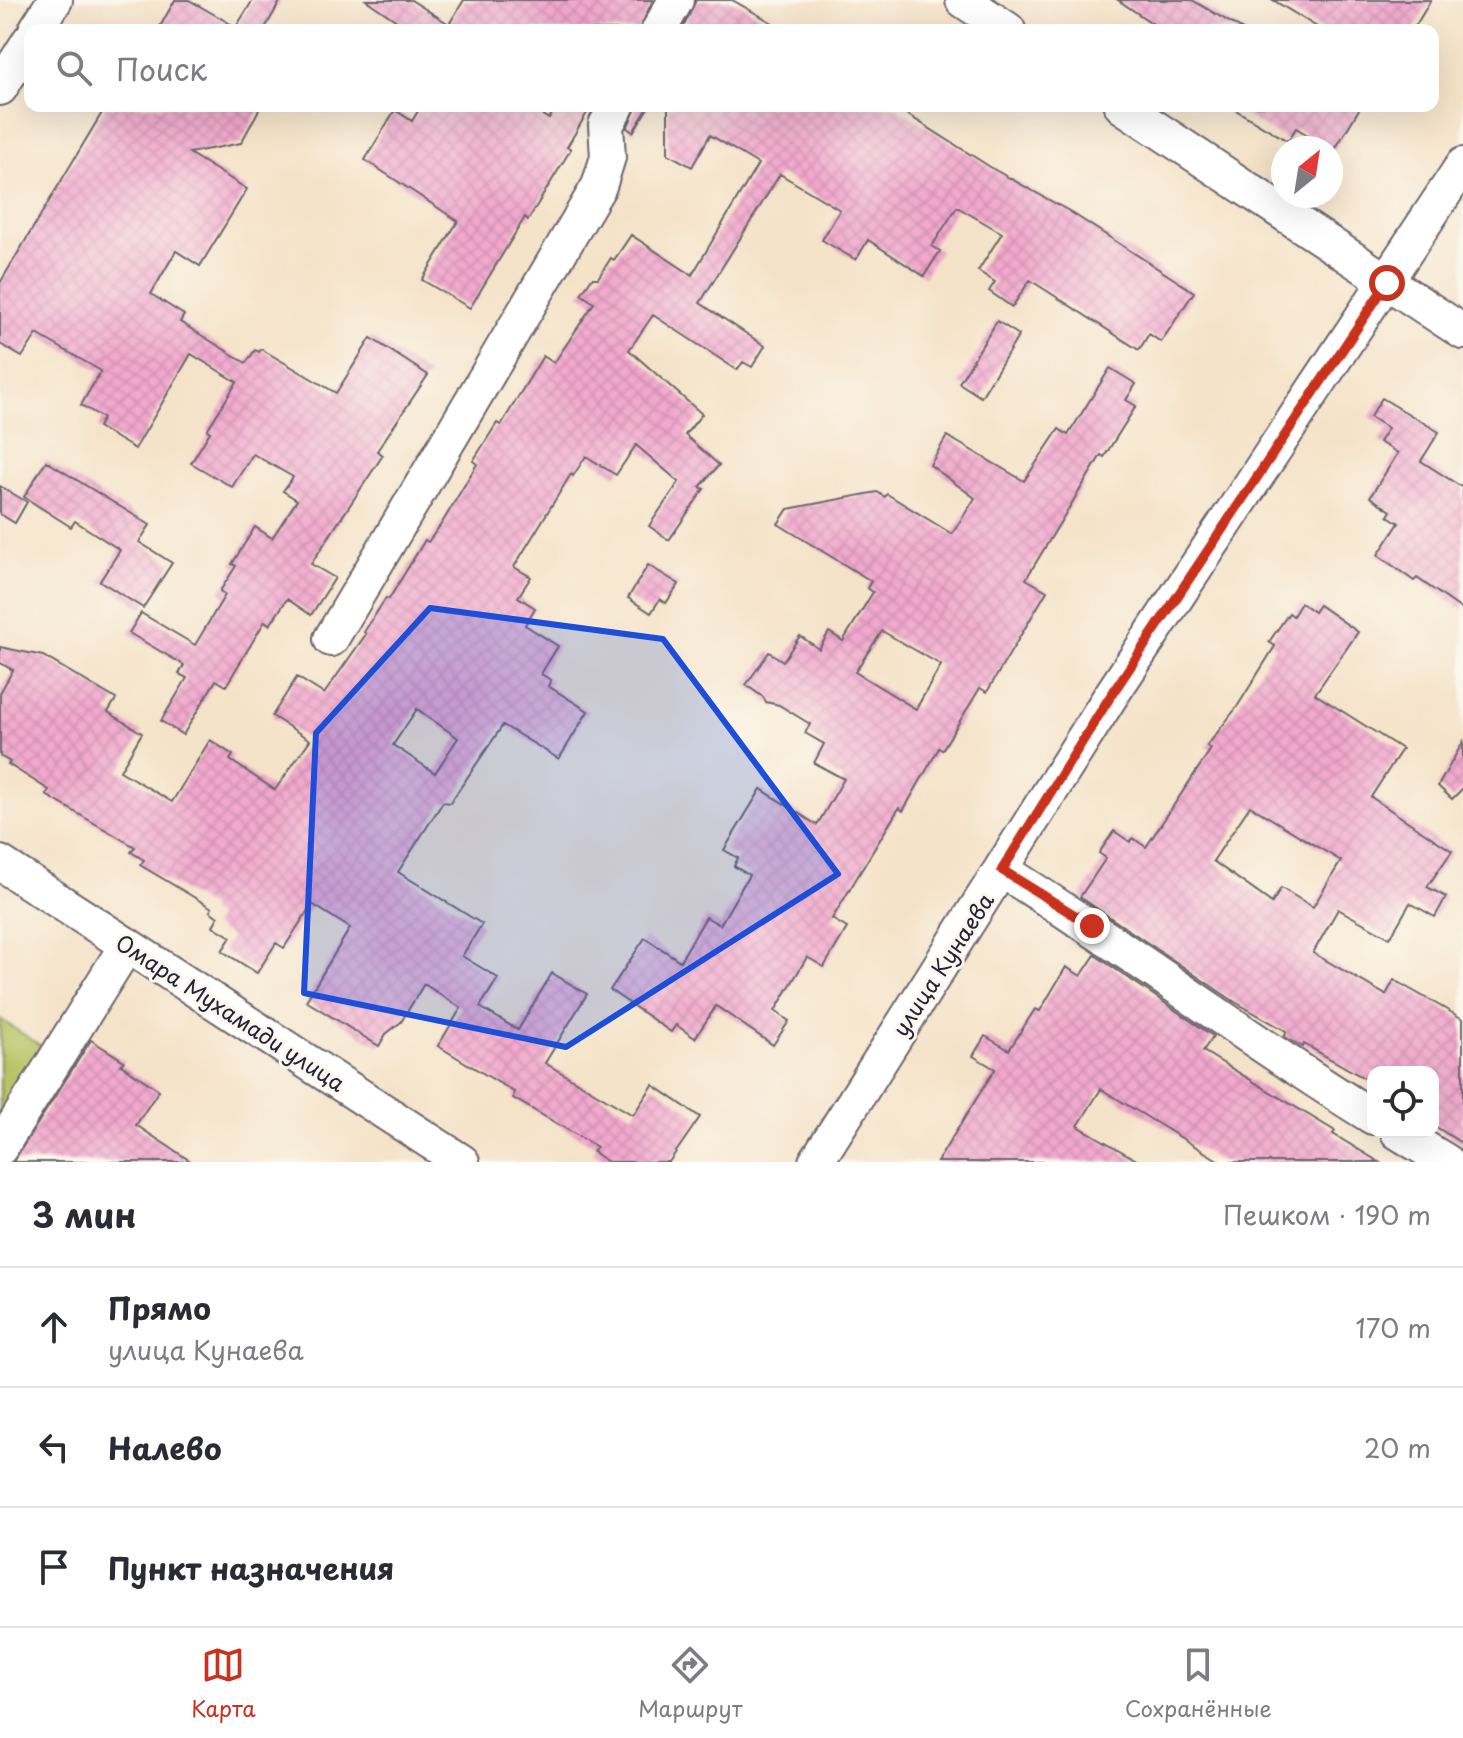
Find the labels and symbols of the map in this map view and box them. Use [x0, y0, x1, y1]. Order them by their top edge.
north arrow [1271, 136, 1343, 208]
route start [1369, 265, 1405, 301]
street label: улица Кунаева [883, 885, 1001, 1042]
route end [1074, 908, 1110, 944]
street label: Омара Мухамади улица [110, 925, 352, 1099]

